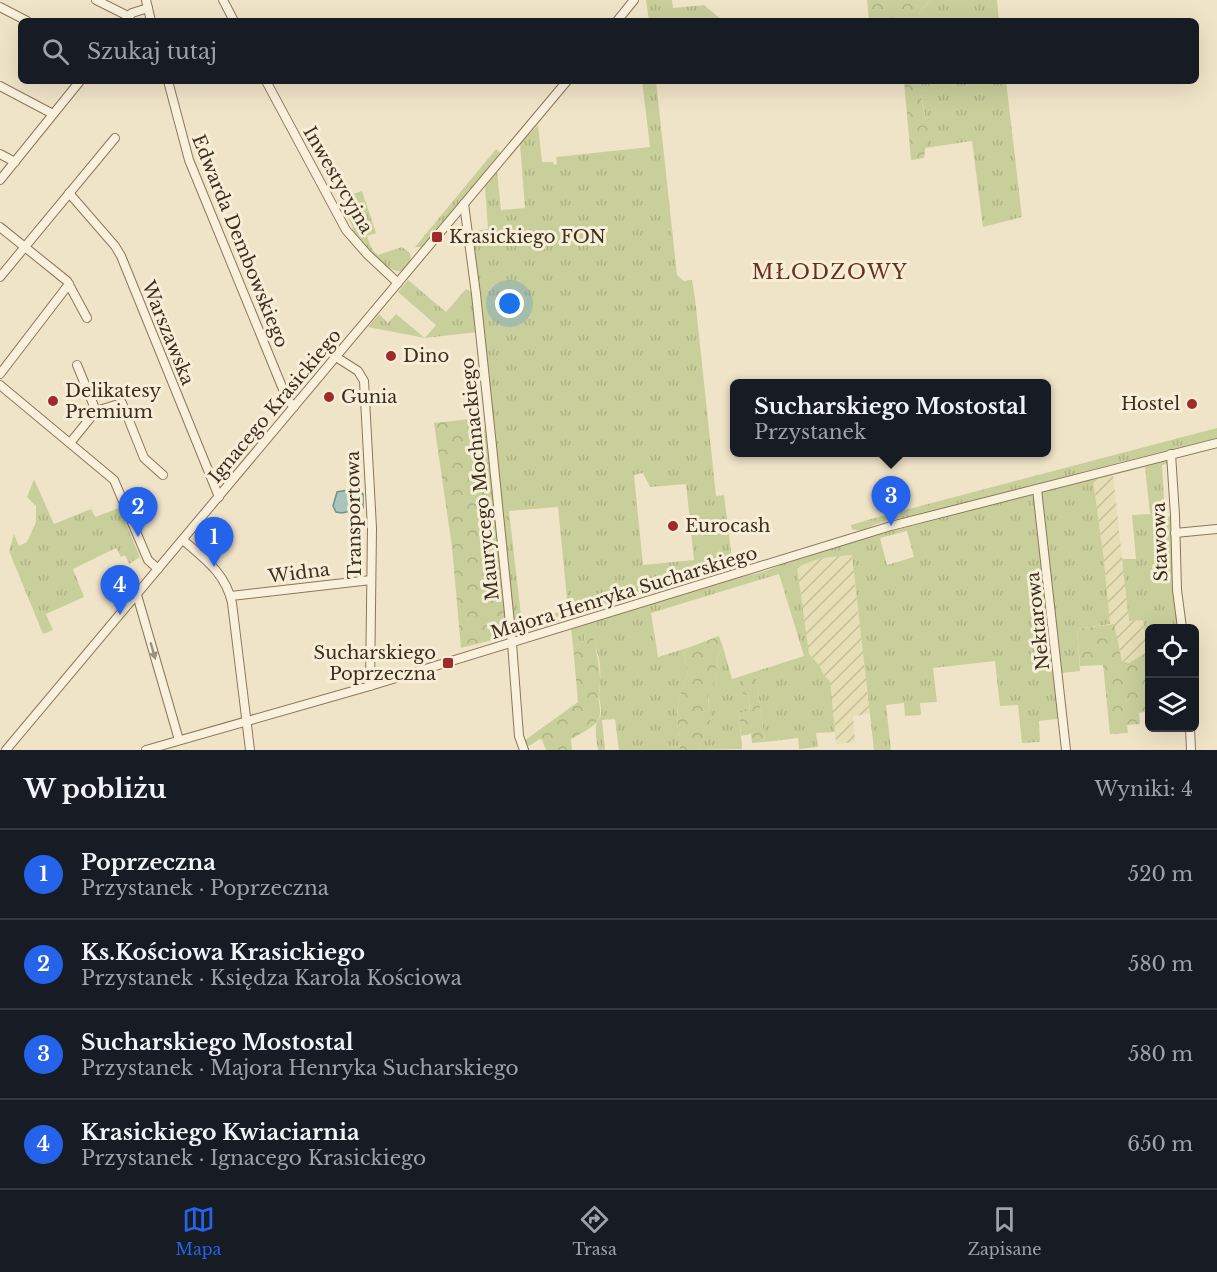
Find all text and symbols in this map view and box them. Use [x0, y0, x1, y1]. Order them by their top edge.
search box [18, 18, 1199, 84]
icon: search [39, 35, 72, 68]
text: Szukaj tutaj [87, 38, 217, 65]
street label: Inwestycyjna [298, 123, 378, 237]
street label: Edwarda Dembowskiego [187, 131, 293, 351]
place label: Krasickiego FON [449, 226, 606, 248]
marker: Krasickiego FON [430, 230, 444, 244]
district label: MŁODZOWY [752, 260, 908, 284]
street label: Warszawska [137, 277, 199, 388]
your location [495, 289, 524, 318]
street label: Ignacego Krasickiego [204, 324, 346, 488]
place label: Dino [403, 345, 449, 367]
marker: Dino [384, 349, 398, 363]
street label: Maurycego Mochnackiego [456, 357, 504, 601]
popup [730, 379, 1051, 457]
place label: Delikatesy Premium [65, 380, 161, 423]
place label: Gunia [341, 386, 397, 408]
marker: Gunia [322, 390, 336, 404]
text: Sucharskiego Mostostal [754, 393, 1027, 420]
place label: Hostel [1121, 393, 1180, 415]
marker: Delikatesy Premium [46, 394, 60, 408]
marker: Hostel [1185, 397, 1199, 411]
text: Przystanek [754, 420, 866, 444]
street label: Transportowa [342, 451, 366, 579]
pin: 3 [872, 476, 910, 526]
pin: 2 [118, 488, 158, 537]
street label: Stawowa [1148, 502, 1172, 582]
place label: Eurocash [685, 515, 770, 537]
pin: 1 [194, 518, 234, 567]
marker: Eurocash [666, 519, 680, 533]
street label: Majora Henryka Sucharskiego [488, 542, 760, 644]
street label: Widna [266, 558, 331, 588]
pin: 4 [100, 566, 140, 615]
street label: Nektarowa [1022, 571, 1054, 671]
map controls [1145, 624, 1199, 732]
button: locate [1145, 624, 1199, 678]
one-way arrow [149, 642, 158, 660]
place label: Sucharskiego Poprzeczna [314, 642, 436, 685]
marker: Sucharskiego Poprzeczna [441, 656, 455, 670]
button: layers [1145, 678, 1199, 732]
text: W pobliżu [24, 773, 166, 805]
text: Wyniki: 4 [1095, 777, 1193, 801]
text: Poprzeczna [81, 849, 216, 876]
text: 1 [39, 862, 48, 886]
text: 520 m [1128, 862, 1193, 886]
text: Przystanek · Poprzeczna [81, 876, 329, 900]
text: Ks.Kościowa Krasickiego [81, 939, 365, 966]
text: 2 [37, 952, 50, 976]
text: 580 m [1128, 952, 1193, 976]
text: Przystanek · Księdza Karola Kościowa [81, 966, 462, 990]
text: Sucharskiego Mostostal [81, 1029, 354, 1056]
text: 3 [37, 1042, 50, 1066]
text: 580 m [1128, 1042, 1193, 1066]
text: Przystanek · Majora Henryka Sucharskiego [81, 1056, 519, 1080]
text: Krasickiego Kwiaciarnia [81, 1119, 360, 1146]
text: 4 [37, 1132, 50, 1156]
text: 650 m [1127, 1132, 1193, 1156]
text: Przystanek · Ignacego Krasickiego [81, 1146, 426, 1170]
tab: Mapa [175, 1203, 222, 1259]
tab: Trasa [572, 1203, 617, 1259]
tab: Zapisane [968, 1203, 1042, 1259]

